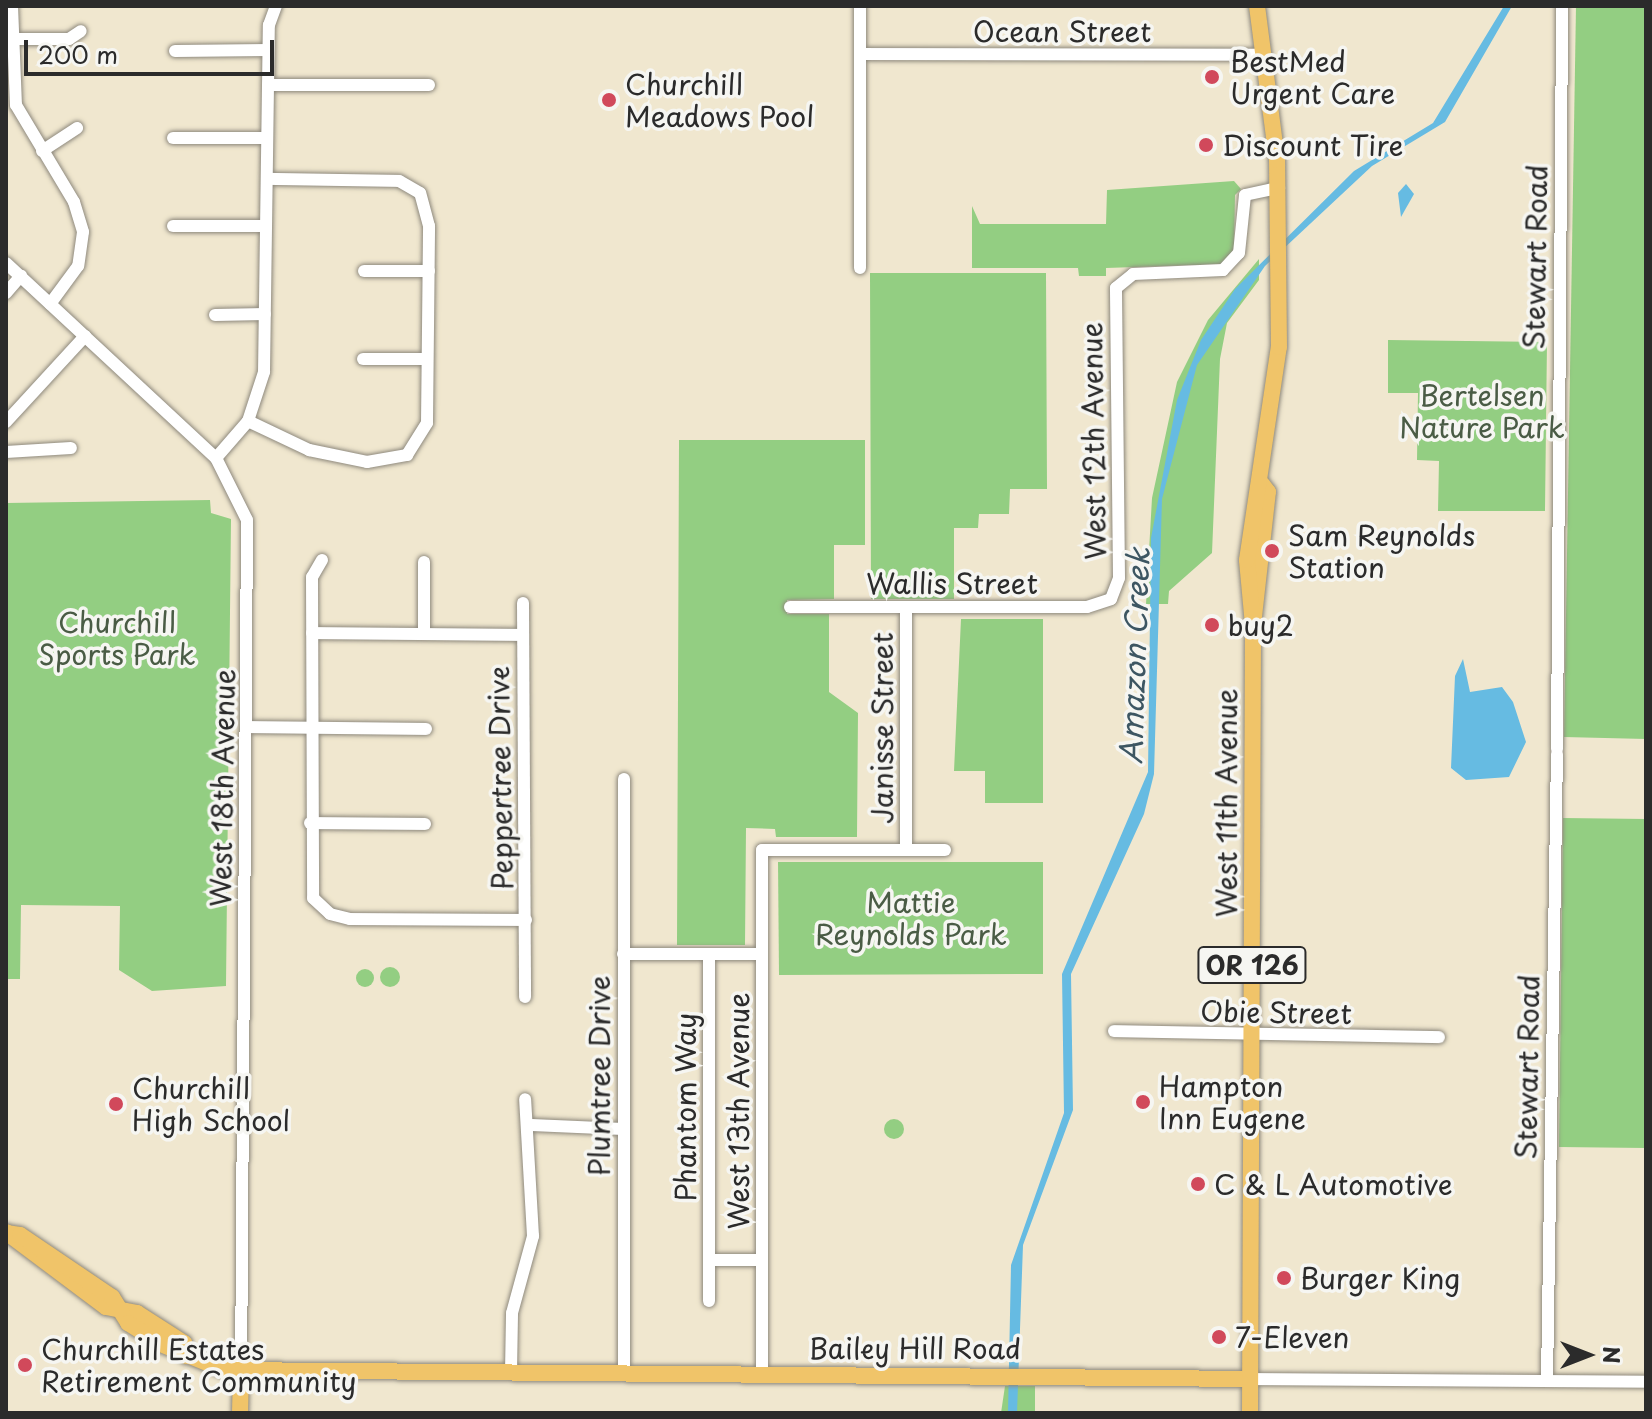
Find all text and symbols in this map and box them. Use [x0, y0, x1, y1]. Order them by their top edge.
street label: Ocean Street [973, 14, 1151, 48]
scale bar [28, 24, 278, 74]
text: 200 m [38, 36, 118, 72]
place label: BestMed Urgent Care [1230, 44, 1396, 110]
marker: BestMed Urgent Care [1201, 66, 1223, 88]
place label: Churchill Meadows Pool [625, 67, 814, 133]
marker: Churchill Meadows Pool [600, 91, 618, 109]
place label: Discount Tire [1222, 128, 1403, 162]
marker: Discount Tire [1197, 136, 1215, 154]
street label: Stewart Road [1517, 164, 1553, 350]
street label: West 12th Avenue [1074, 321, 1112, 561]
park label: Bertelsen Nature Park [1399, 378, 1565, 444]
place label: Sam Reynolds Station [1288, 518, 1476, 584]
marker: Sam Reynolds Station [1263, 542, 1281, 560]
water label: Amazon Creek [1112, 547, 1156, 765]
street label: Wallis Street [865, 566, 1039, 600]
park label: Churchill Sports Park [38, 605, 196, 671]
place label: buy2 [1228, 608, 1294, 642]
marker: buy2 [1203, 616, 1221, 634]
street label: Janisse Street [865, 631, 899, 825]
street label: Peppertree Drive [481, 664, 519, 892]
street label: West 18th Avenue [203, 669, 241, 907]
street label: West 11th Avenue [1209, 687, 1243, 919]
park label: Mattie Reynolds Park [815, 885, 1007, 951]
road number: OR 126 [1196, 943, 1308, 987]
street label: Stewart Road [1509, 974, 1545, 1160]
street label: Plumtree Drive [582, 975, 616, 1177]
street label: West 13th Avenue [721, 992, 755, 1230]
street label: Obie Street [1198, 994, 1354, 1030]
street label: Phantom Way [668, 1013, 702, 1201]
place label: Hampton Inn Eugene [1159, 1069, 1306, 1135]
place label: Churchill High School [132, 1071, 291, 1137]
marker: Hampton Inn Eugene [1134, 1093, 1152, 1111]
marker: Churchill High School [107, 1095, 125, 1113]
place label: C & L Automotive [1214, 1167, 1455, 1201]
marker: C & L Automotive [1189, 1175, 1207, 1193]
place label: Burger King [1300, 1261, 1459, 1295]
marker: Burger King [1275, 1269, 1293, 1287]
north arrow [1548, 1315, 1628, 1395]
place label: 7-Eleven [1235, 1320, 1349, 1354]
marker: 7-Eleven [1210, 1328, 1228, 1346]
street label: Bailey Hill Road [808, 1331, 1022, 1365]
place label: Churchill Estates Retirement Community [41, 1332, 356, 1398]
text: N [1596, 1346, 1629, 1364]
marker: Churchill Estates Retirement Community [16, 1356, 34, 1374]

